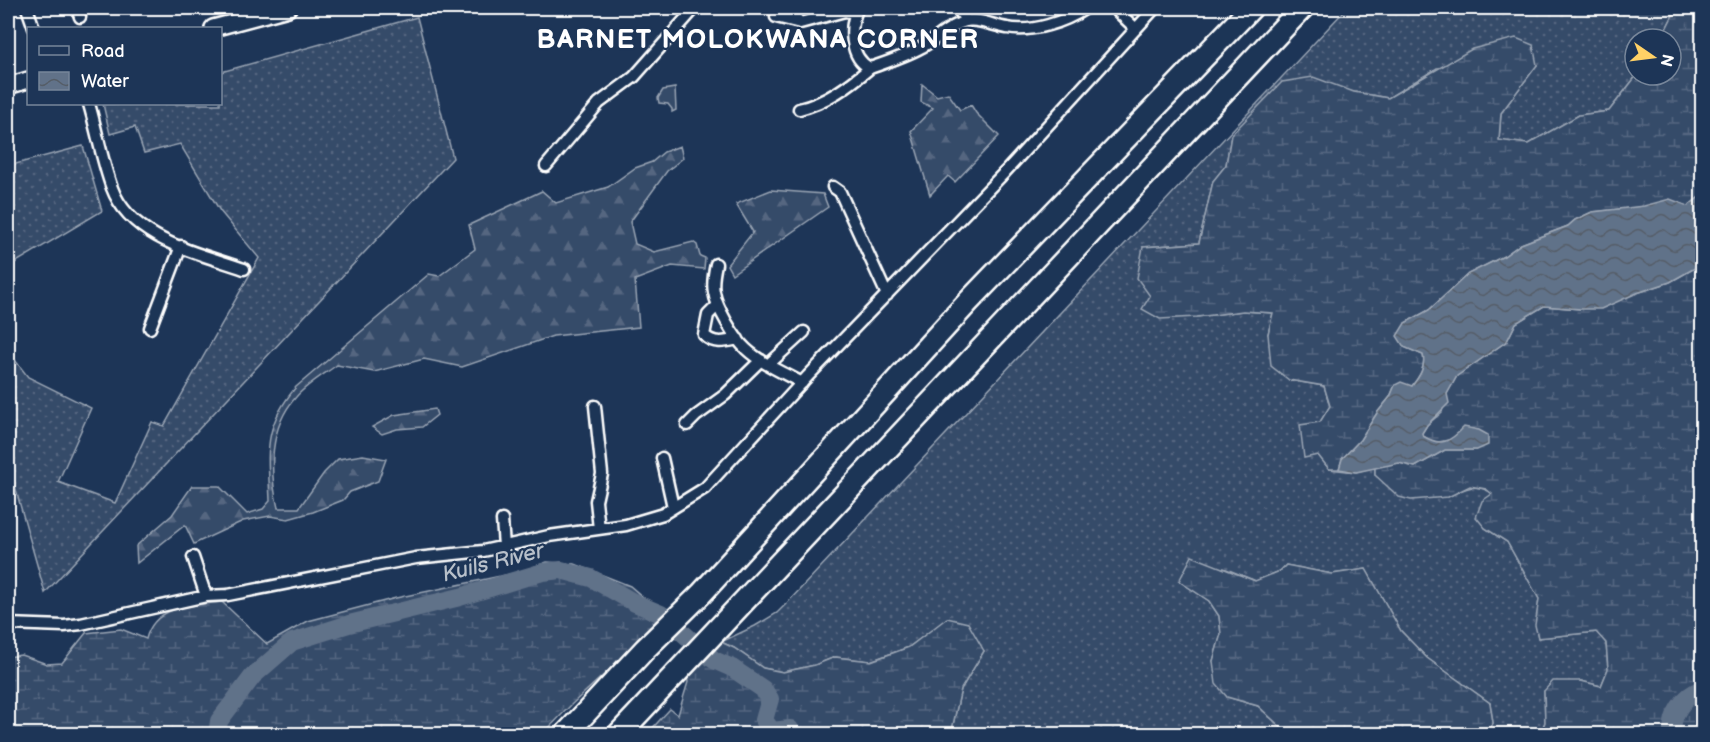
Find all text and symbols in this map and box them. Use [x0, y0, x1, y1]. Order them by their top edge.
district label: BARNET MOLOKWANA CORNER [536, 24, 980, 56]
legend [27, 27, 222, 105]
north arrow [1623, 27, 1683, 87]
text: Road [81, 41, 125, 62]
text: N [1655, 52, 1677, 68]
text: Water [81, 71, 129, 92]
water label: Kuils River [439, 537, 549, 589]

